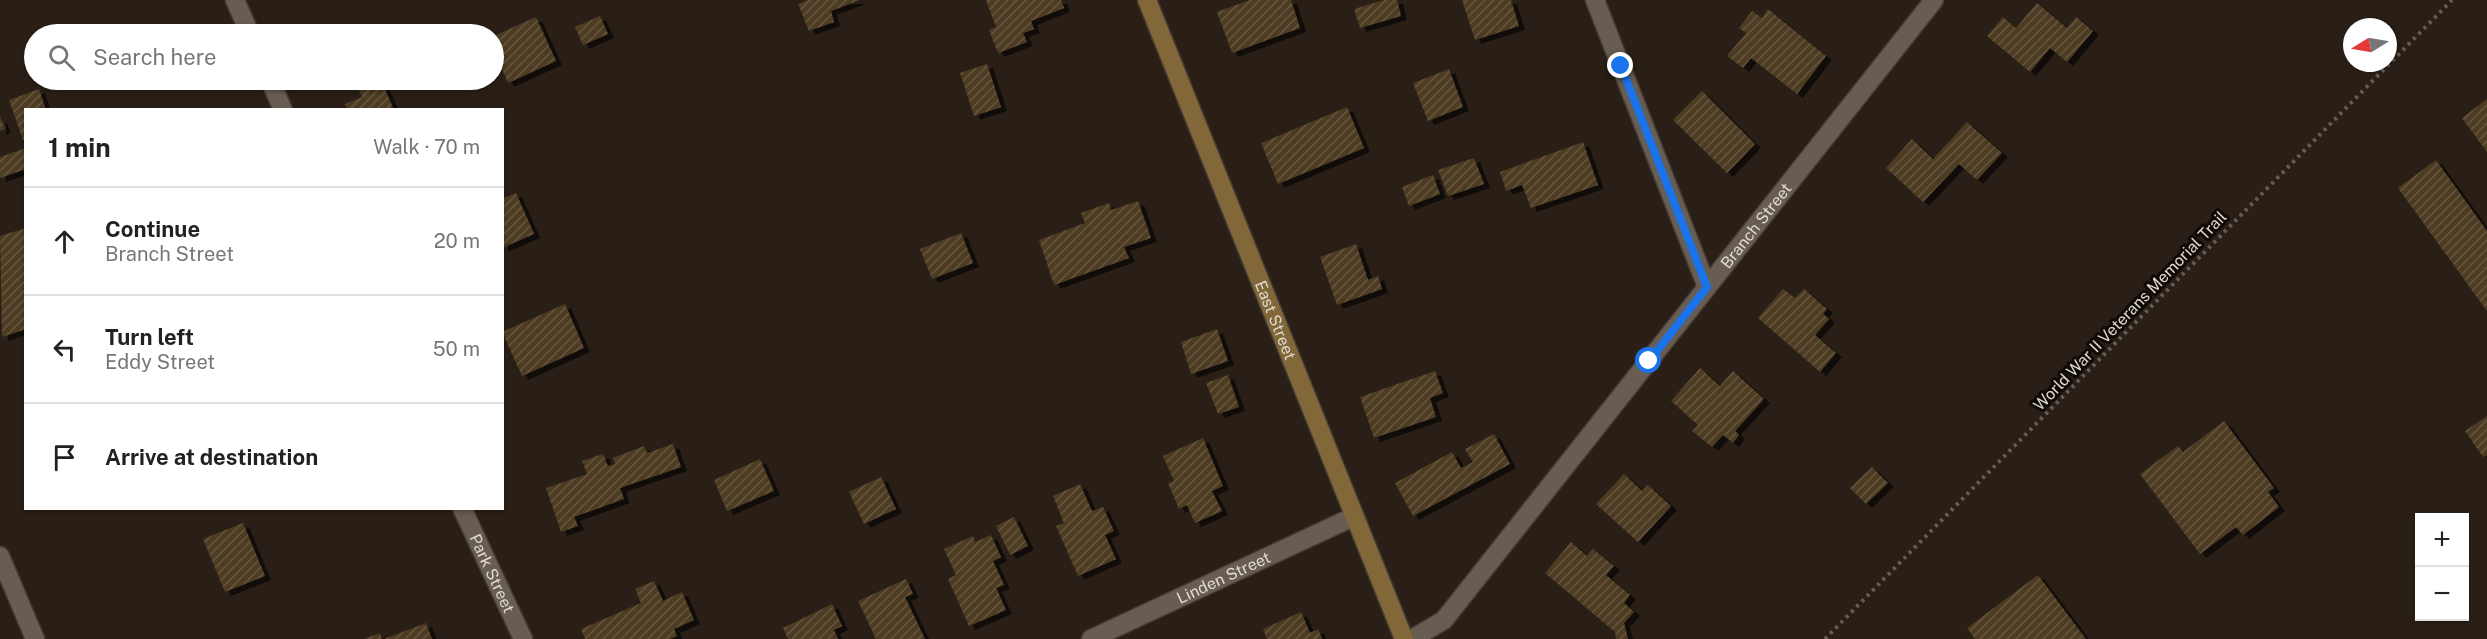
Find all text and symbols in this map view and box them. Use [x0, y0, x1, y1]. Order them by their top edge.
north arrow [2343, 18, 2397, 72]
search box [24, 24, 504, 90]
icon: search [45, 41, 78, 74]
text: Search here [93, 44, 217, 70]
route end [1607, 52, 1633, 78]
text: 1 min [48, 132, 111, 163]
text: Walk · 70 m [373, 135, 480, 159]
street label: Branch Street [1716, 179, 1795, 272]
street label: World War II Veterans Memorial Trail [2030, 207, 2231, 415]
text: Continue [105, 216, 200, 242]
icon: ahead [48, 225, 81, 258]
text: 20 m [434, 229, 480, 253]
text: Branch Street [105, 242, 234, 266]
street label: East Street [1251, 278, 1300, 362]
text: Turn left [105, 324, 194, 350]
icon: left [48, 333, 81, 366]
text: 50 m [433, 337, 480, 361]
route start [1635, 347, 1661, 373]
text: Eddy Street [105, 350, 215, 374]
icon: arrive [48, 441, 81, 474]
text: Arrive at destination [105, 444, 318, 470]
map controls [2415, 513, 2469, 621]
button: + [2415, 513, 2469, 567]
street label: Park Street [466, 531, 519, 616]
street label: Linden Street [1174, 547, 1273, 607]
button: − [2415, 567, 2469, 621]

